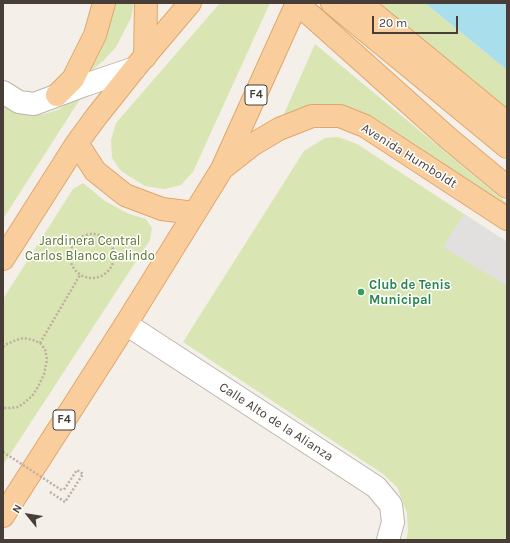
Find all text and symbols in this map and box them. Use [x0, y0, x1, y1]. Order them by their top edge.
scale bar [374, 8, 460, 34]
text: 20 m [379, 16, 407, 30]
road number: F4 [245, 85, 267, 105]
street label: Avenida Humboldt [358, 120, 460, 192]
park label: Jardinera Central Carlos Blanco Galindo [25, 233, 155, 264]
place label: Club de Tenis Municipal [369, 277, 451, 308]
marker: Club de Tenis Municipal [356, 287, 366, 297]
street label: Calle Alto de la Alianza [216, 379, 336, 465]
road number: F4 [53, 410, 75, 430]
north arrow [8, 495, 48, 535]
text: N [10, 502, 25, 515]

